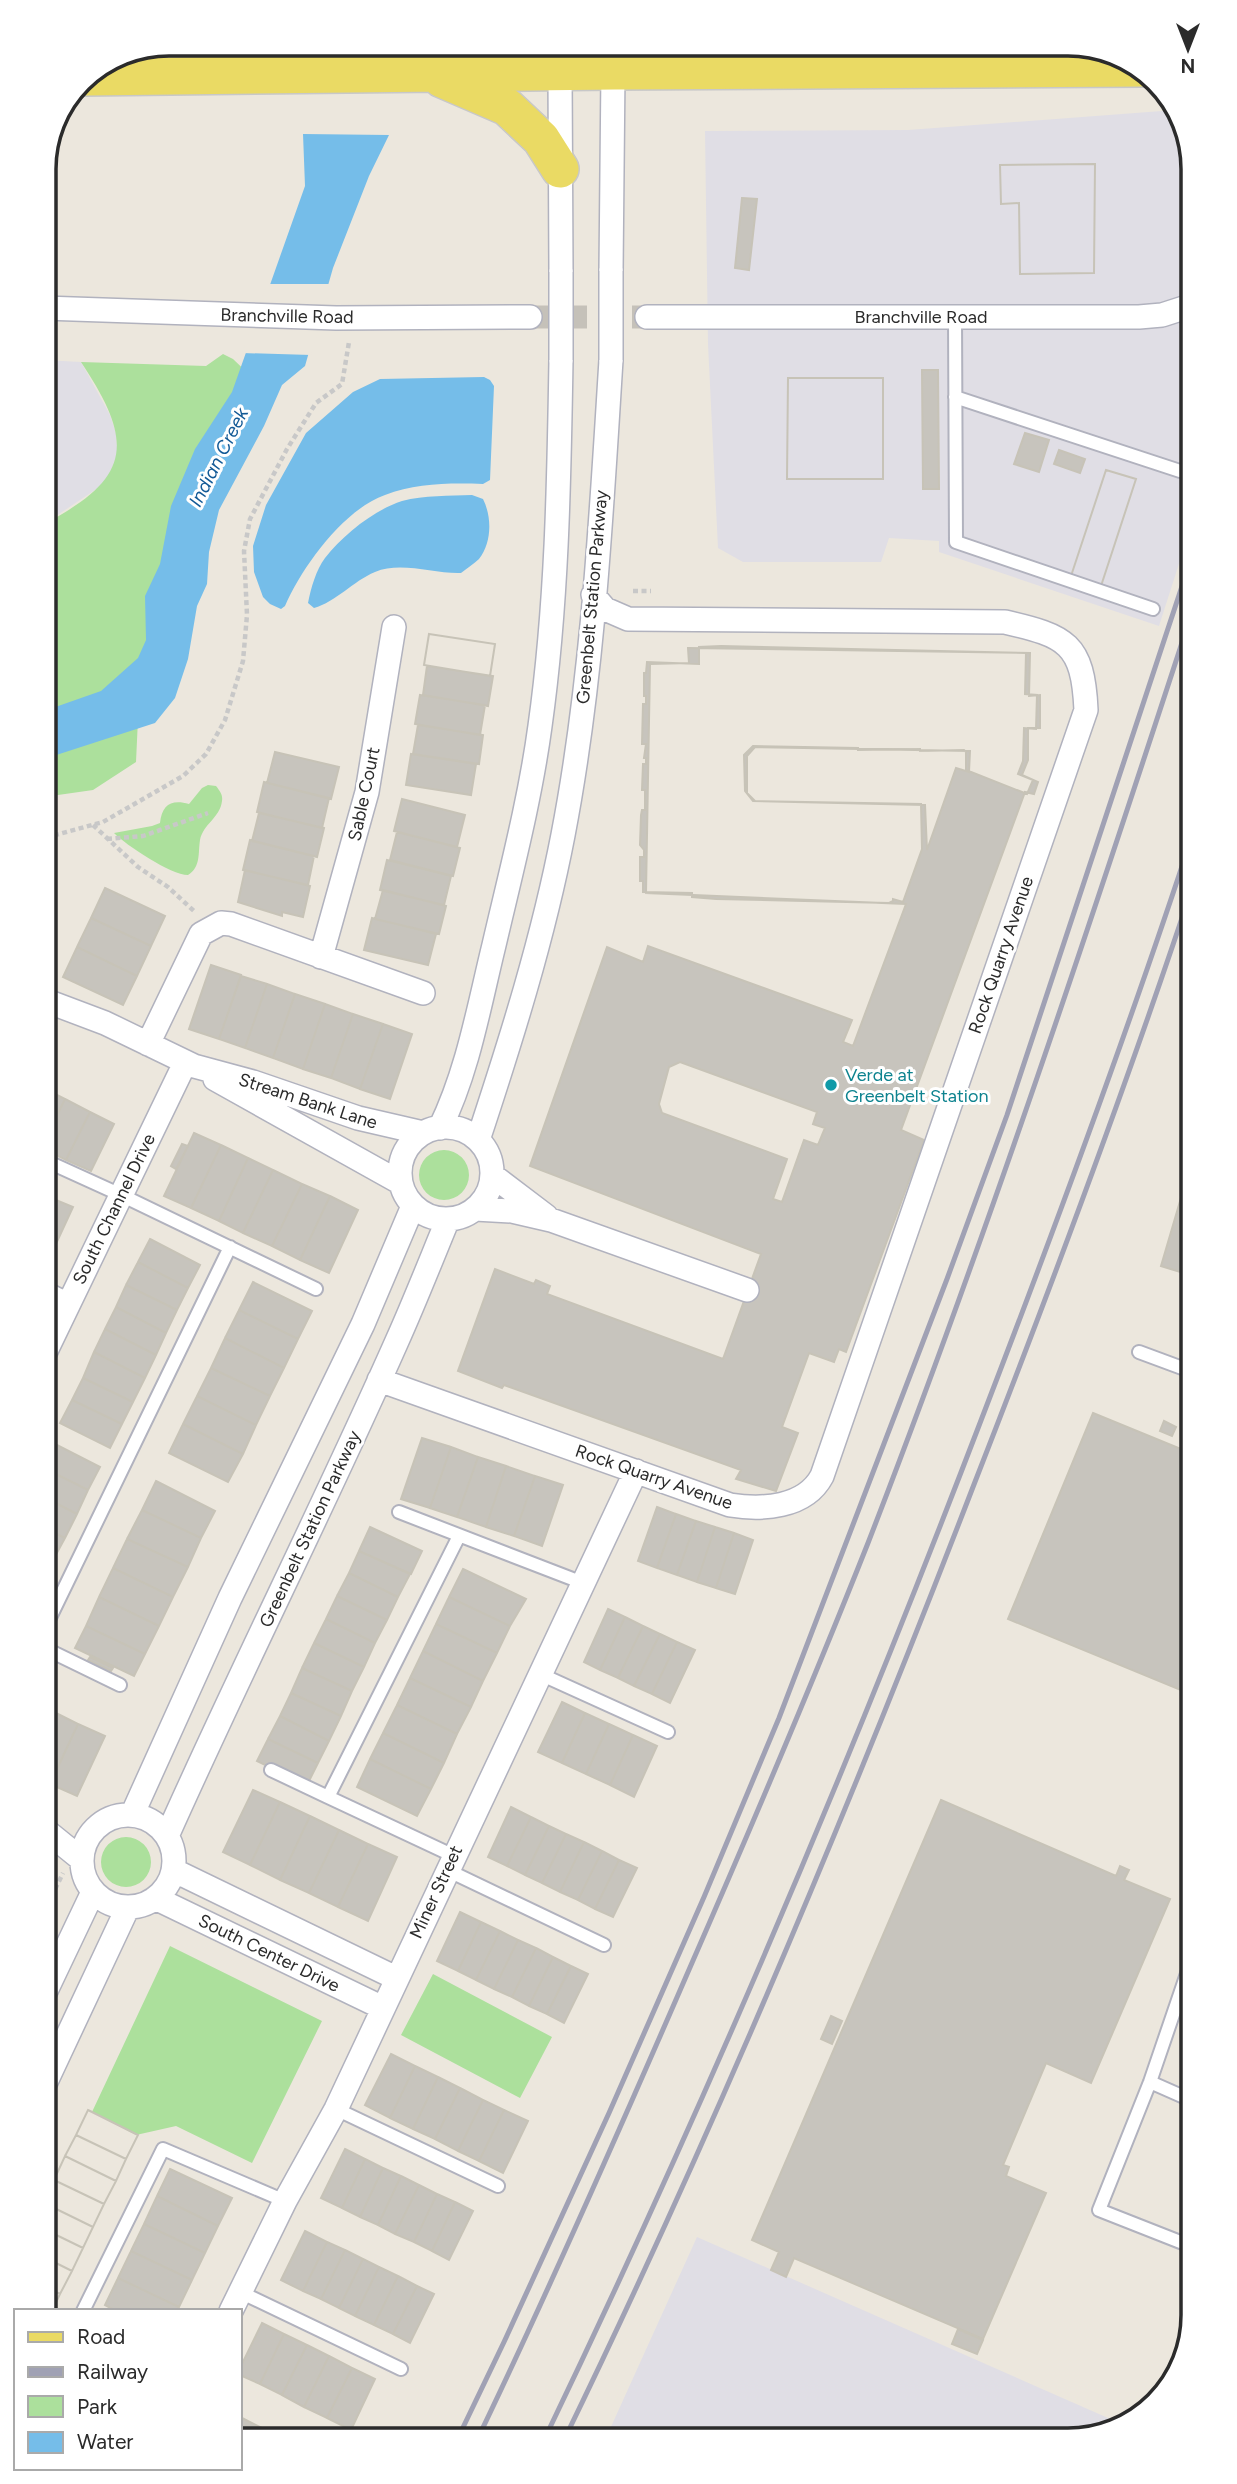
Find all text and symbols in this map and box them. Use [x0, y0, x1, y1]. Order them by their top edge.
north arrow [1153, 14, 1223, 84]
text: N [1181, 54, 1195, 77]
street label: Branchville Road [220, 304, 354, 328]
street label: Branchville Road [854, 306, 988, 328]
water label: Indian Creek [184, 403, 254, 511]
street label: Greenbelt Station Parkway [572, 489, 612, 705]
street label: Sable Court [343, 745, 385, 843]
street label: Rock Quarry Avenue [964, 873, 1038, 1037]
place label: Verde at Greenbelt Station [845, 1064, 989, 1107]
street label: Stream Bank Lane [236, 1068, 380, 1134]
marker: Verde at Greenbelt Station [823, 1077, 839, 1093]
street label: South Channel Drive [68, 1130, 160, 1288]
street label: Greenbelt Station Parkway [255, 1427, 366, 1631]
street label: Rock Quarry Avenue [572, 1440, 736, 1514]
street label: Miner Street [405, 1842, 467, 1942]
street label: South Center Drive [195, 1909, 343, 1997]
legend [14, 2309, 242, 2470]
text: Road [77, 2324, 125, 2349]
text: Railway [77, 2359, 148, 2384]
text: Park [77, 2394, 118, 2419]
text: Water [77, 2429, 133, 2454]

